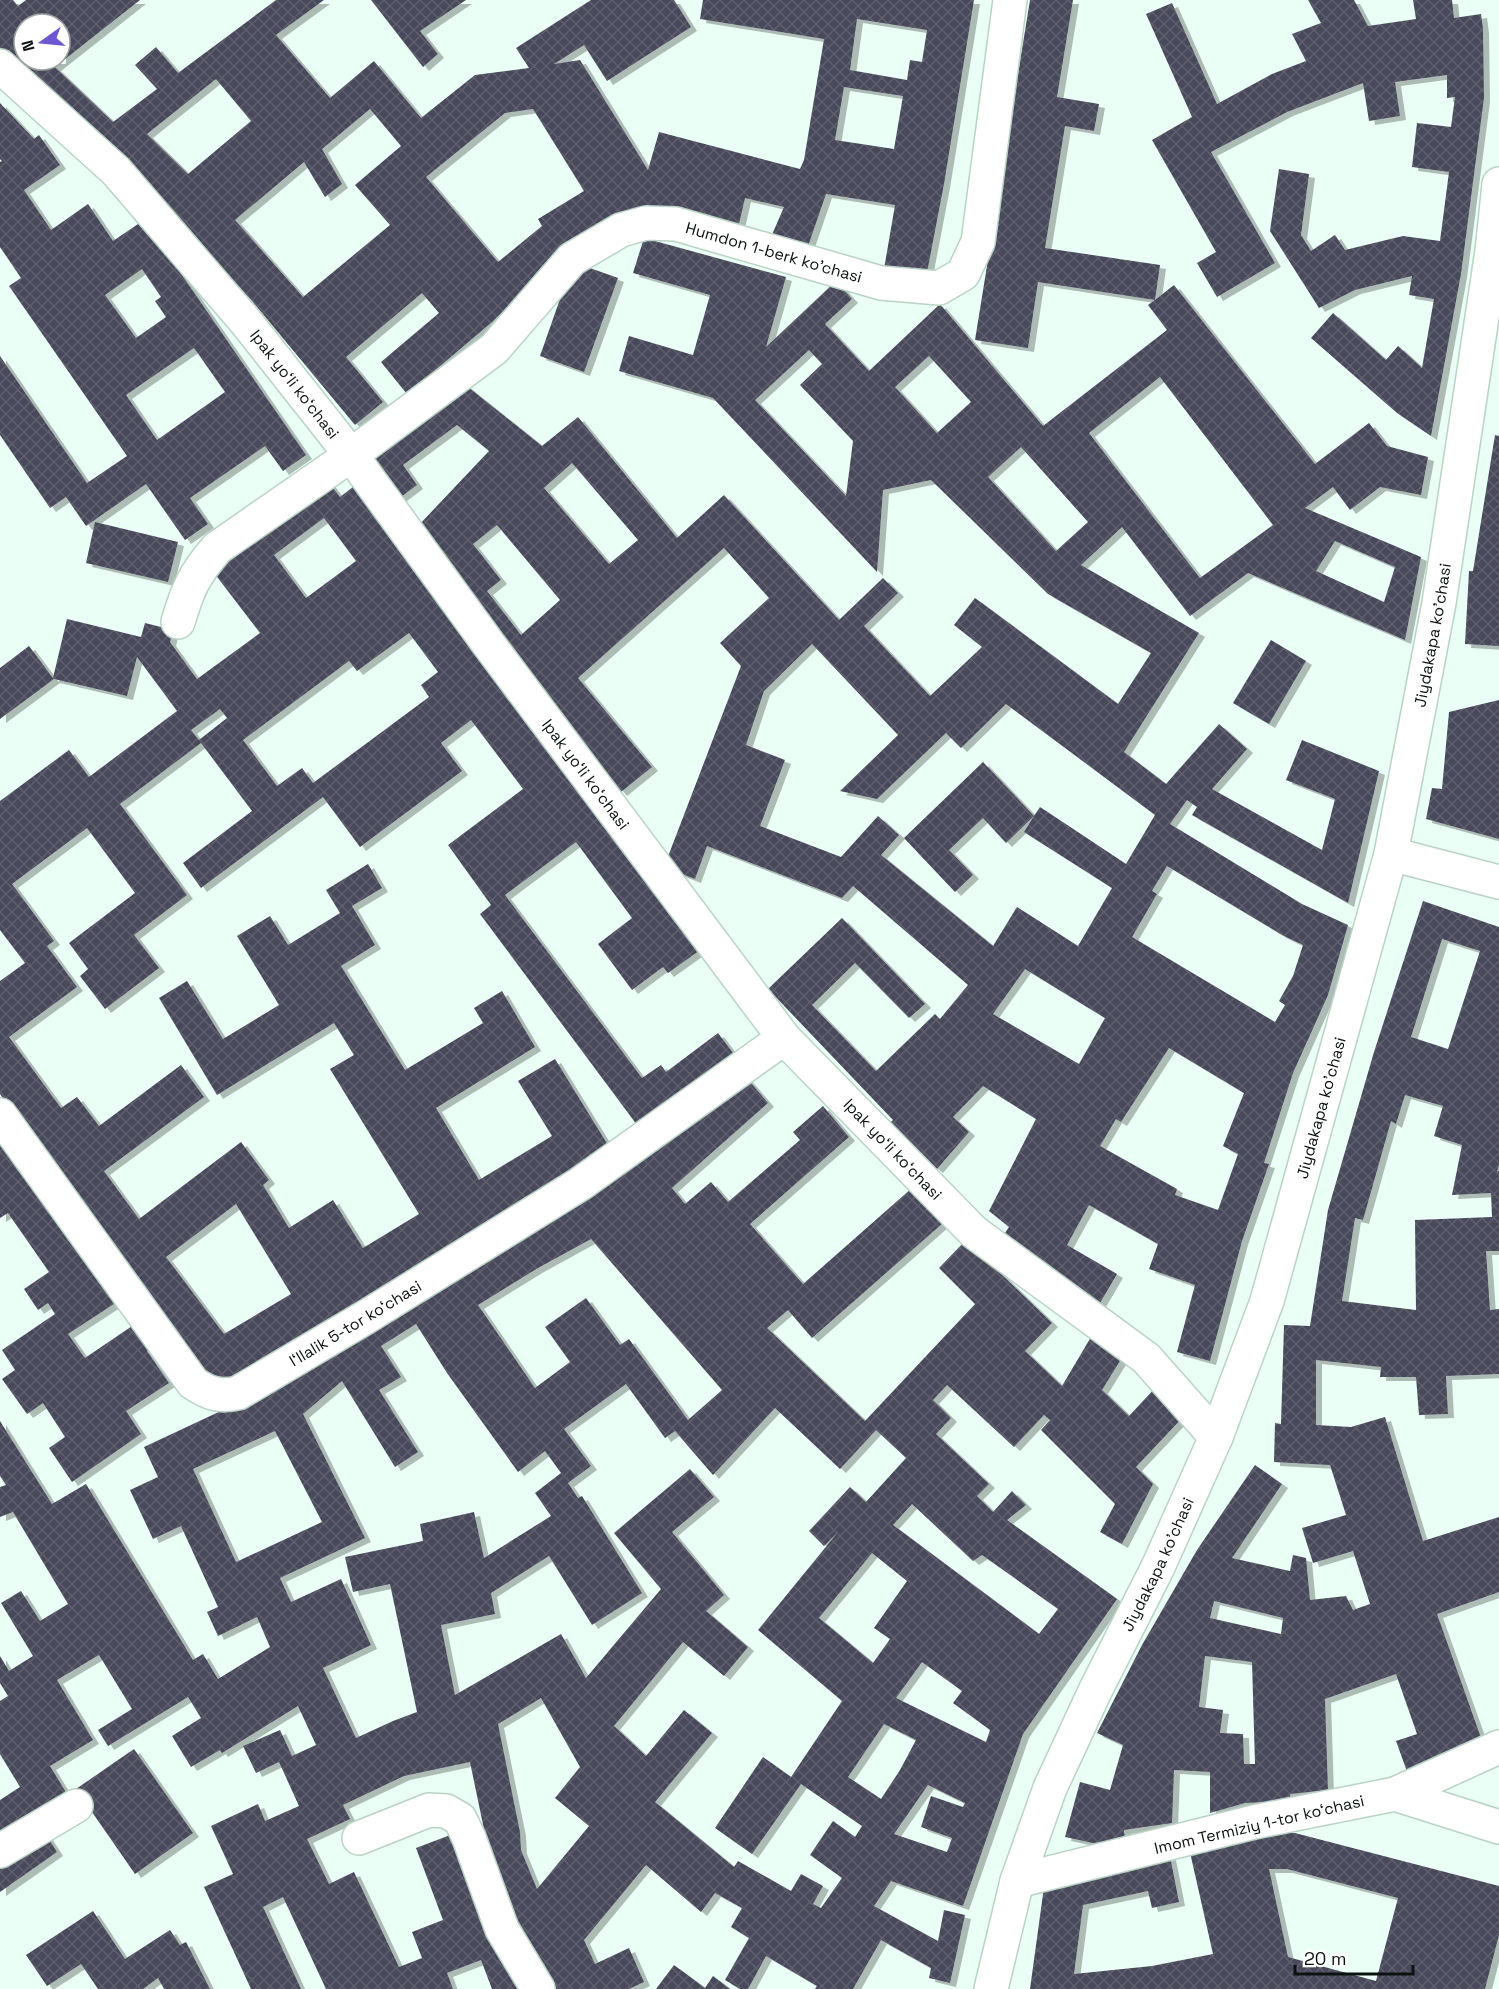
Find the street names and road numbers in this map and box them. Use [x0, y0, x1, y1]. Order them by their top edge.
street label: Humdon 1-berk koʼchasi [683, 217, 865, 288]
street label: Ipak yoʻli koʻchasi [245, 325, 344, 443]
street label: Jiydakapa ko'chasi [1409, 562, 1456, 709]
street label: Ipak yoʻli koʻchasi [537, 715, 634, 834]
street label: Jiydakapa ko'chasi [1291, 1035, 1351, 1181]
street label: Ipak yoʻli koʻchasi [839, 1094, 946, 1205]
street label: Iʻllalik 5-tor koʻchasi [285, 1276, 425, 1371]
street label: Jiydakapa ko'chasi [1117, 1494, 1199, 1635]
street label: Imom Termiziy 1-tor koʻchasi [1152, 1790, 1366, 1859]

